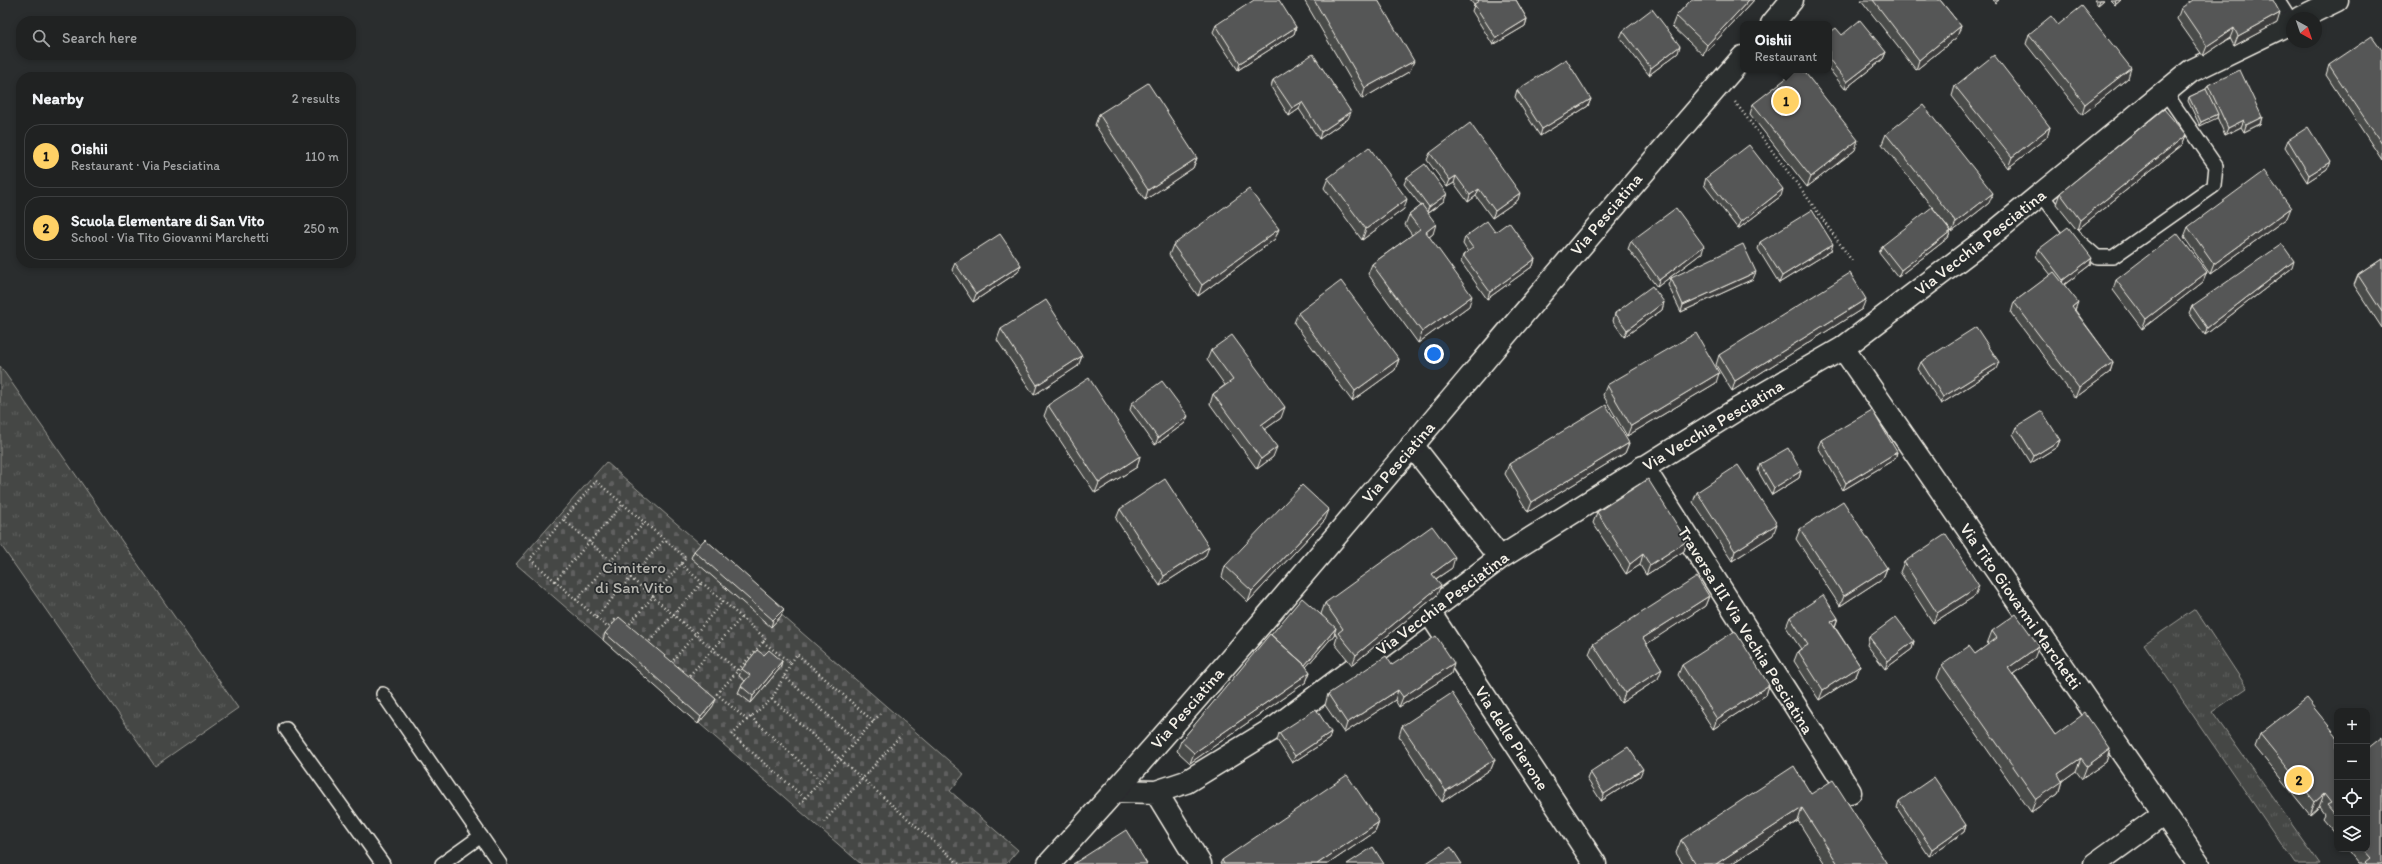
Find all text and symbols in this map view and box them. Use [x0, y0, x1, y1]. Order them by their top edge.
north arrow [2286, 12, 2322, 48]
search box [16, 16, 356, 60]
popup [1740, 21, 1832, 73]
icon: search [30, 27, 52, 49]
text: Search here [62, 29, 137, 47]
text: Oishii [1755, 31, 1792, 49]
text: Restaurant [1755, 49, 1817, 64]
pin: 1 [1773, 86, 1799, 116]
text: Nearby [32, 88, 84, 108]
text: 2 results [292, 91, 340, 106]
text: Oishii [71, 140, 108, 158]
text: 1 [43, 149, 49, 164]
text: 110 m [305, 149, 339, 164]
text: Restaurant · Via Pesciatina [71, 158, 220, 173]
street label: Via Pesciatina [1566, 169, 1646, 259]
street label: Via Vecchia Pesciatina [1910, 184, 2050, 299]
text: Scuola Elementare di San Vito [71, 212, 264, 230]
text: 2 [43, 221, 49, 236]
text: 250 m [303, 221, 339, 236]
text: School · Via Tito Giovanni Marchetti [71, 230, 269, 245]
your location [1424, 344, 1444, 364]
street label: Via Vecchia Pesciatina [1639, 375, 1787, 475]
street label: Via Pesciatina [1357, 417, 1439, 507]
street label: Via Tito Giovanni Marchetti [1956, 519, 2086, 693]
street label: Traversa III Via Vechia Pesciatina [1674, 522, 1818, 738]
street label: Via Vecchia Pesciatina [1372, 546, 1512, 659]
park label: Cimitero di San Vito [595, 557, 673, 597]
street label: Via Pesciatina [1146, 663, 1228, 753]
street label: Via delle Pierone [1471, 682, 1553, 794]
map controls [2334, 708, 2370, 852]
button: + [2334, 708, 2370, 744]
button: − [2334, 744, 2370, 780]
pin: 2 [2286, 765, 2312, 795]
button: locate [2334, 780, 2370, 816]
button: layers [2334, 816, 2370, 852]

